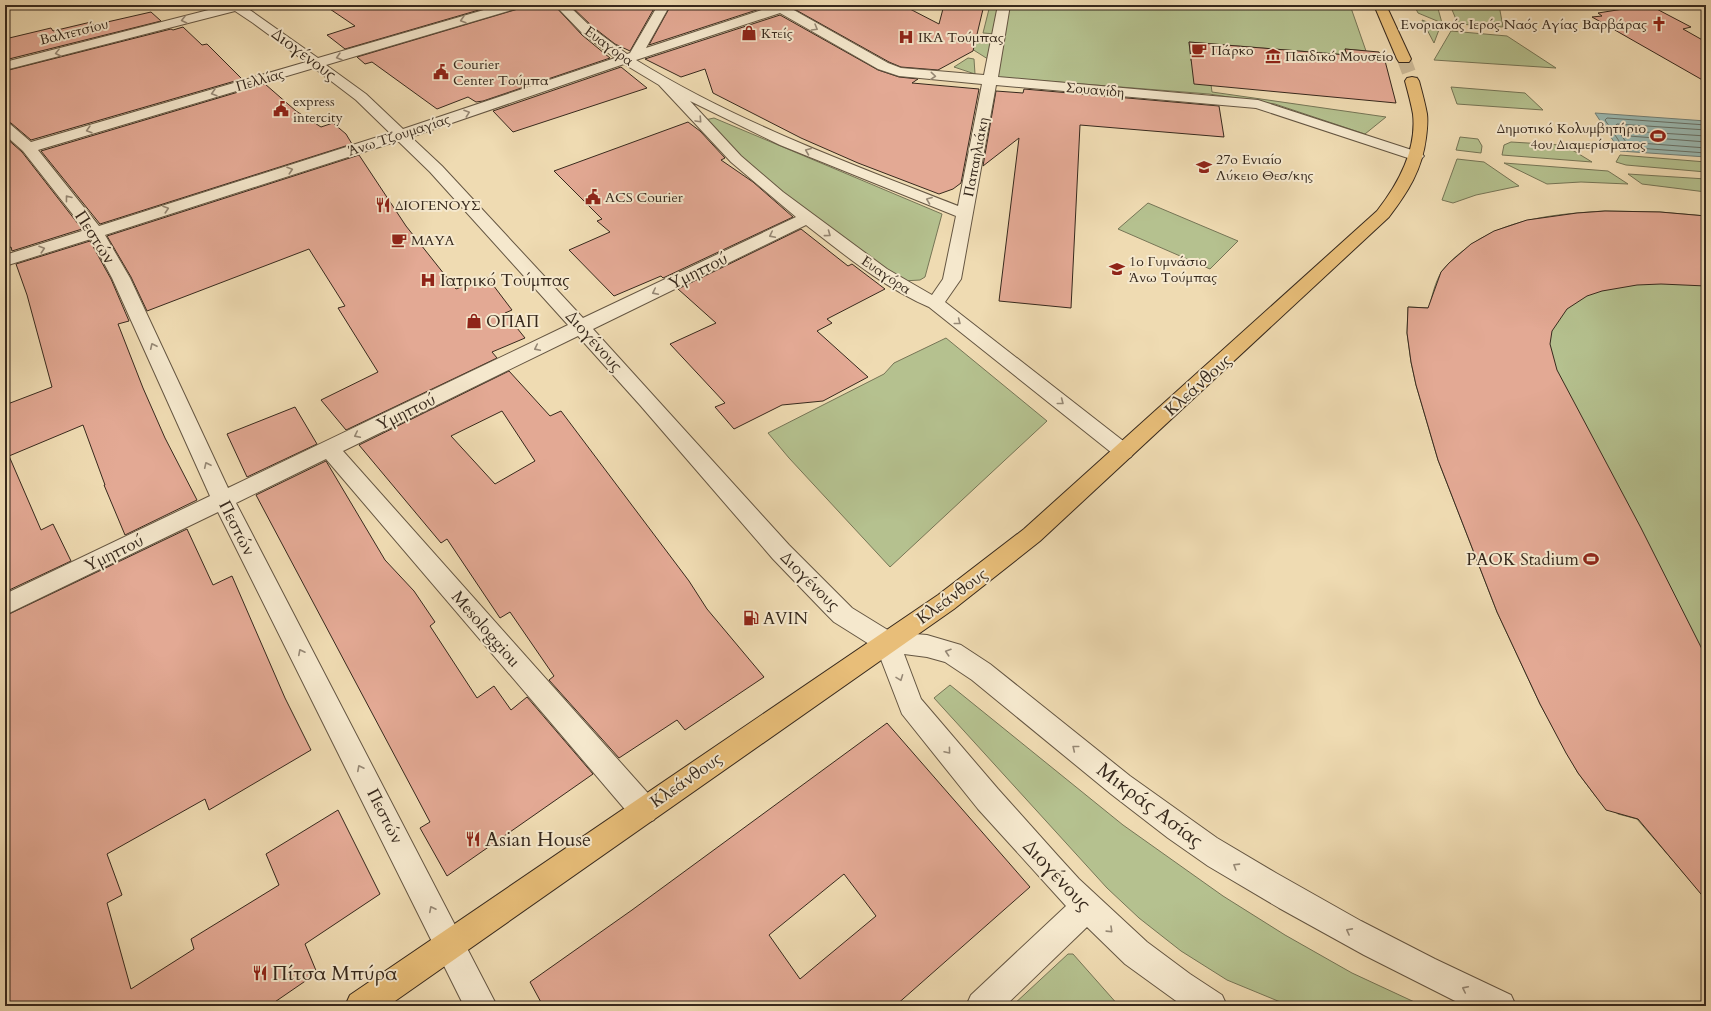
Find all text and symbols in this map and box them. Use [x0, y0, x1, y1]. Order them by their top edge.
street label: Βαλτετσίου [38, 14, 110, 50]
one-way arrow [181, 15, 188, 24]
one-way arrow [460, 15, 467, 24]
place label: Ενοριακός Ιερός Ναός Αγίας Βαρβάρας [1400, 15, 1647, 34]
church icon: Ενοριακός Ιερός Ναός Αγίας Βαρβάρας [1650, 15, 1668, 33]
street label: Διογένους [267, 22, 341, 86]
street label: Ευαγόρα [581, 22, 638, 71]
one-way arrow [811, 23, 818, 30]
shop icon: Κτείς [740, 24, 758, 42]
place label: Κτείς [761, 24, 793, 43]
hospital icon: ΙΚΑ Τούμπας [897, 28, 915, 46]
place label: ΙΚΑ Τούμπας [918, 28, 1004, 47]
cafe icon: Πάρκο [1190, 41, 1208, 59]
place label: Πάρκο [1211, 41, 1254, 60]
museum icon: Παιδικό Μουσείο [1264, 47, 1282, 65]
place label: Παιδικό Μουσείο [1285, 47, 1394, 66]
one-way arrow [55, 48, 62, 56]
one-way arrow [335, 52, 342, 61]
place label: Courier Center Τούμπα [453, 55, 549, 90]
public building icon: Courier Center Τούμπα [432, 63, 450, 81]
street label: Πελλίας [234, 64, 286, 96]
one-way arrow [930, 72, 936, 81]
street label: Σουανίδη [1065, 78, 1125, 102]
one-way arrow [211, 88, 218, 97]
place label: express intercity [293, 92, 344, 127]
public building icon: express intercity [272, 100, 290, 118]
one-way arrow [463, 109, 470, 117]
street label: Άνω Τζουμαγίας [346, 110, 452, 160]
one-way arrow [694, 115, 702, 123]
street label: Παπαηλιάκη [959, 116, 993, 198]
place label: Δημοτικό Κολυμβητήριο 4ου Διαμερίσματος [1497, 119, 1646, 154]
one-way arrow [86, 125, 93, 134]
sports icon: Δημοτικό Κολυμβητήριο 4ου Διαμερίσματος [1649, 127, 1667, 145]
one-way arrow [805, 148, 812, 156]
place label: 27o Ενιαίο Λύκειο Θεσ/κης [1216, 150, 1314, 185]
school or university icon: 27o Ενιαίο Λύκειο Θεσ/κης [1195, 158, 1213, 176]
one-way arrow [286, 166, 293, 175]
public building icon: ACS Courier [584, 188, 602, 206]
place label: ACS Courier [605, 188, 684, 207]
one-way arrow [66, 195, 73, 202]
restaurant icon: ΔΙΟΓΕΝΟΥΣ [374, 196, 392, 214]
place label: ΔΙΟΓΕΝΟΥΣ [395, 196, 481, 215]
one-way arrow [926, 196, 933, 204]
one-way arrow [162, 205, 169, 214]
street label: Πεστών [69, 206, 121, 268]
one-way arrow [823, 229, 830, 236]
one-way arrow [768, 230, 776, 238]
cafe icon: MAYA [390, 231, 408, 249]
place label: MAYA [411, 231, 455, 250]
one-way arrow [38, 245, 45, 253]
street label: Υμηττού [665, 247, 731, 295]
street label: Ευαγόρα [857, 251, 915, 299]
place label: 1ο Γυμνάσιο Άνω Τούμπας [1129, 252, 1217, 287]
school or university icon: 1ο Γυμνάσιο Άνω Τούμπας [1108, 260, 1126, 278]
place label: Ιατρικό Τούμπας [440, 269, 570, 292]
hospital icon: Ιατρικό Τούμπας [419, 271, 437, 289]
one-way arrow [651, 287, 659, 295]
street label: Διογένους [560, 305, 628, 377]
place label: ΟΠΑΠ [486, 310, 539, 333]
shop icon: ΟΠΑΠ [465, 312, 483, 330]
one-way arrow [954, 317, 961, 324]
one-way arrow [149, 343, 157, 350]
one-way arrow [534, 343, 542, 351]
street label: Κλεάνθους [1160, 349, 1236, 421]
street label: Υμηττού [373, 388, 439, 436]
one-way arrow [1056, 397, 1063, 404]
one-way arrow [354, 430, 362, 438]
one-way arrow [204, 461, 212, 469]
street label: Πεστών [213, 496, 261, 560]
street label: Υμηττού [81, 529, 147, 577]
street label: Διογένους [775, 546, 845, 616]
place label: PAOK Stadium [1466, 548, 1580, 571]
sports icon: PAOK Stadium [1582, 550, 1600, 568]
street label: Κλεάνθους [912, 562, 992, 630]
street label: Mesologgiou [446, 586, 526, 672]
place label: AVIN [763, 607, 808, 630]
fuel station icon: AVIN [742, 609, 760, 627]
one-way arrow [298, 649, 306, 657]
one-way arrow [945, 649, 952, 657]
one-way arrow [896, 675, 904, 682]
one-way arrow [1072, 746, 1079, 753]
street label: Κλεάνθους [646, 747, 726, 813]
one-way arrow [943, 747, 950, 754]
street label: Μικράς Ασίας [1091, 756, 1209, 854]
one-way arrow [358, 765, 365, 772]
street label: Πεστών [361, 784, 409, 848]
place label: Asian House [485, 826, 591, 853]
restaurant icon: Asian House [464, 830, 482, 848]
street label: Διογένους [1017, 833, 1097, 917]
one-way arrow [1233, 863, 1240, 871]
one-way arrow [430, 905, 437, 913]
one-way arrow [1106, 926, 1113, 933]
one-way arrow [1346, 928, 1353, 935]
place label: Πίτσα Μπύρα [272, 960, 397, 987]
restaurant icon: Πίτσα Μπύρα [251, 964, 269, 982]
one-way arrow [1462, 987, 1469, 994]

